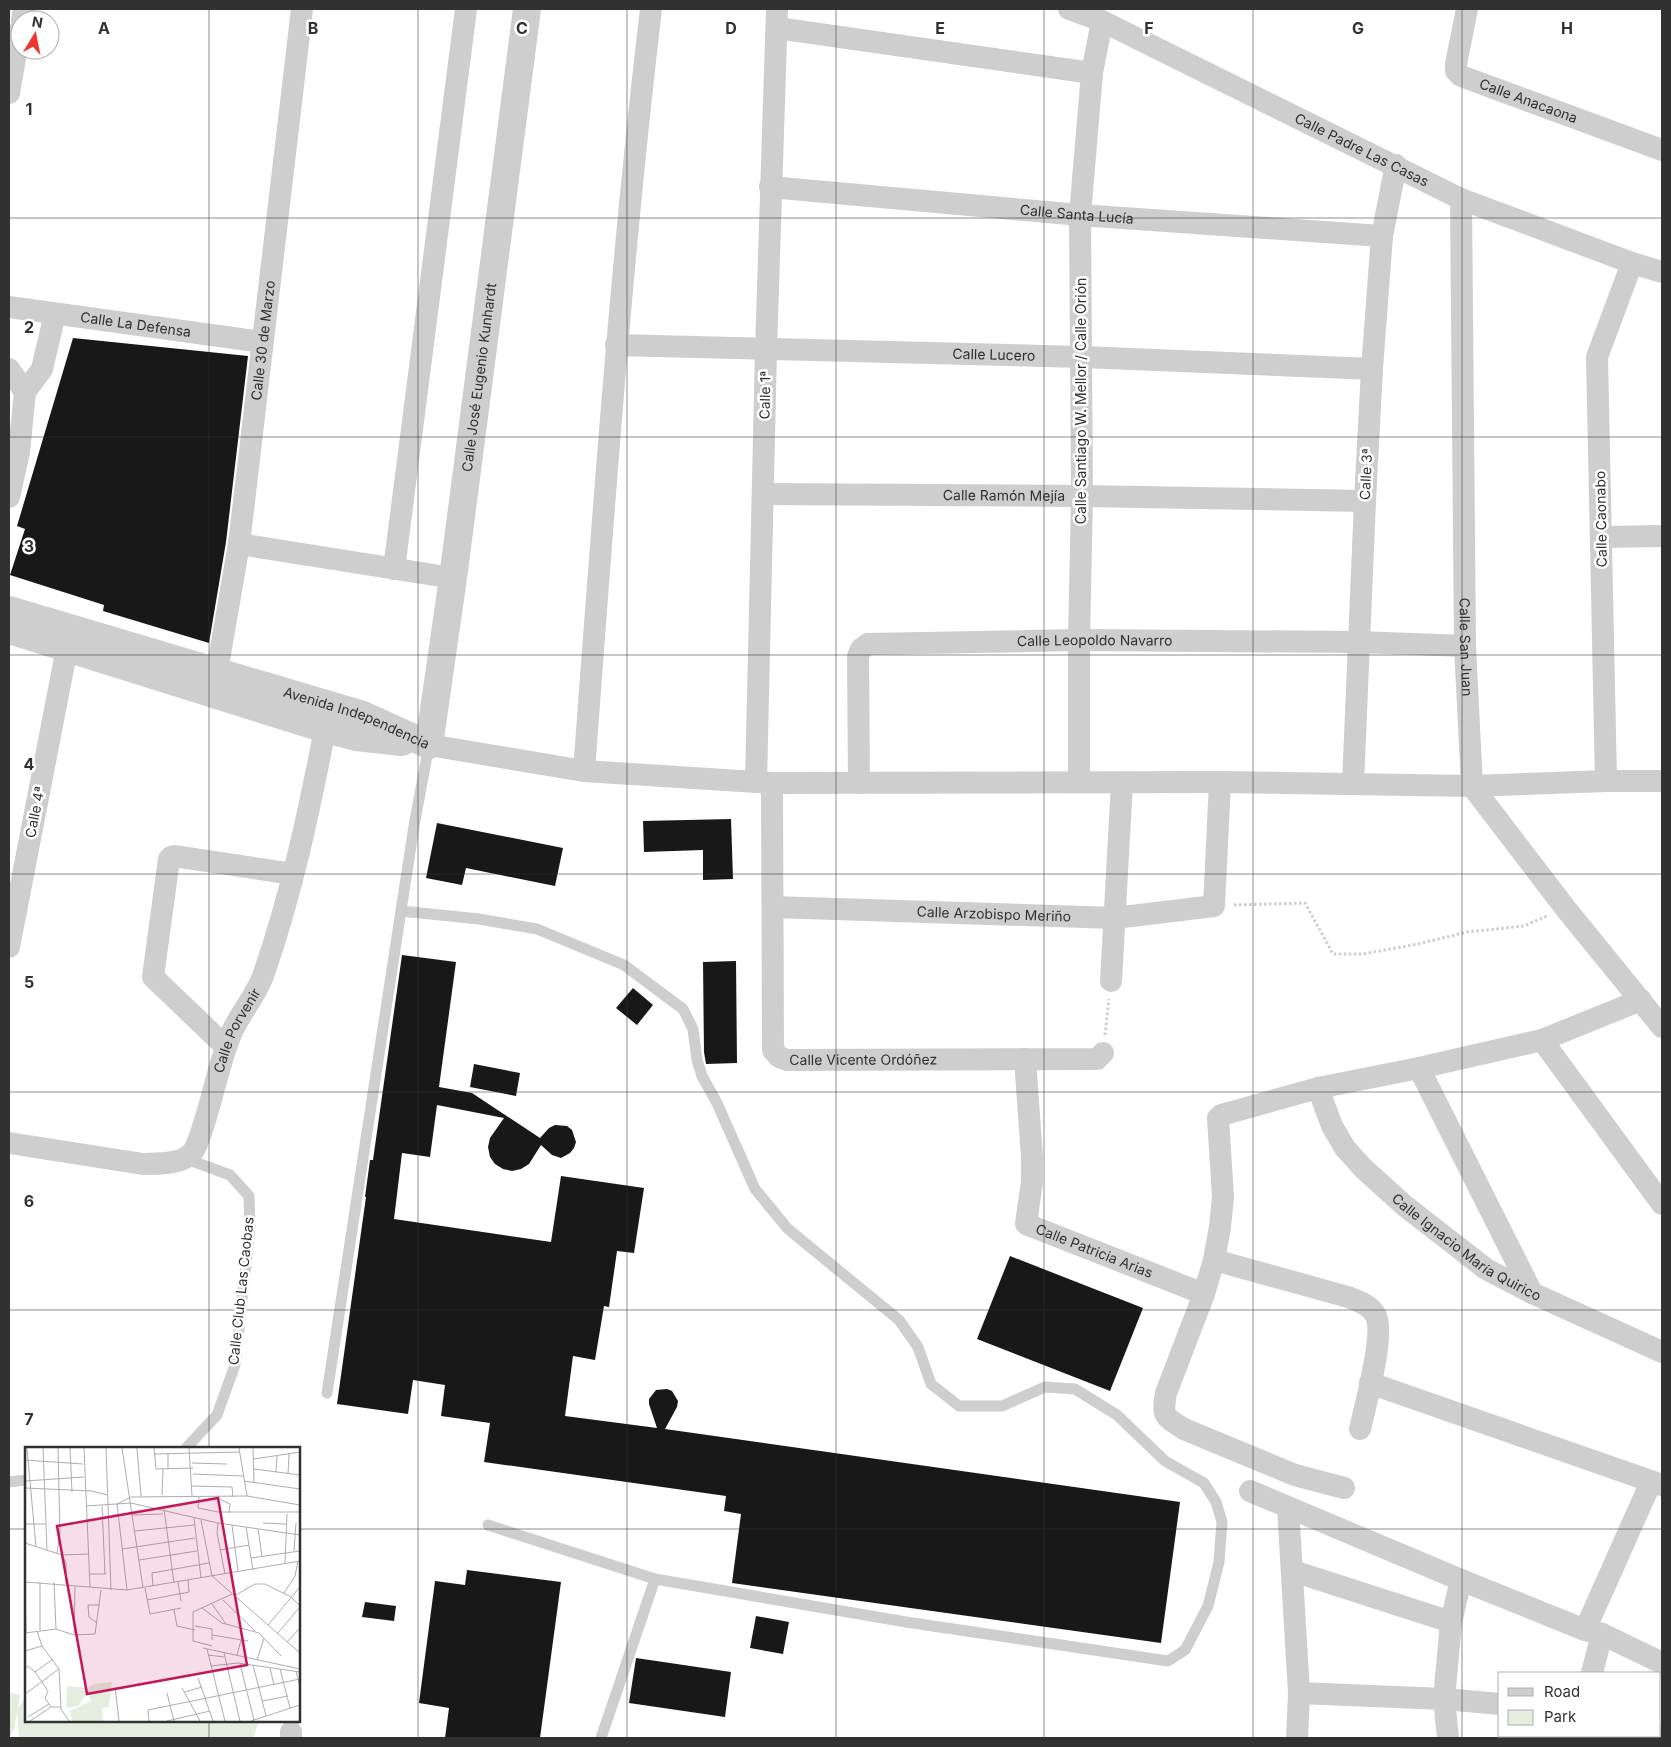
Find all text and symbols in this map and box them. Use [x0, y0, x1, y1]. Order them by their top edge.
north arrow [10, 10, 60, 60]
text: N [31, 12, 44, 31]
text: A [98, 18, 110, 38]
text: B [308, 18, 318, 38]
text: C [516, 18, 528, 38]
text: D [725, 18, 737, 38]
text: E [935, 18, 945, 38]
text: F [1144, 18, 1154, 38]
text: G [1352, 18, 1364, 38]
text: H [1561, 18, 1573, 38]
street label: Calle Anacaona [1477, 75, 1580, 126]
text: 1 [26, 99, 32, 119]
street label: Calle Padre Las Casas [1292, 109, 1432, 190]
street label: Calle Santa Lucía [1019, 201, 1134, 227]
street label: Calle Santiago W. Mellor / Calle Orión [1072, 278, 1089, 524]
street label: Calle 30 de Marzo [247, 279, 278, 401]
street label: Calle José Eugenio Kunhardt [458, 281, 499, 473]
street label: Calle La Defensa [79, 308, 192, 340]
text: 2 [24, 317, 34, 337]
street label: Calle Lucero [952, 345, 1036, 364]
street label: Calle 1ª [756, 370, 773, 420]
street label: Calle 3ª [1356, 448, 1375, 500]
street label: Calle Caonabo [1591, 471, 1610, 567]
street label: Calle Ramón Mejía [943, 486, 1065, 504]
text: 3 [24, 536, 34, 556]
street label: Calle San Juan [1457, 598, 1476, 697]
street label: Calle Leopoldo Navarro [1017, 631, 1173, 649]
street label: Avenida Independencia [282, 683, 432, 752]
text: 4 [24, 754, 35, 774]
street label: Calle 4ª [21, 785, 48, 839]
street label: Calle Arzobispo Meriño [916, 903, 1071, 925]
text: 5 [24, 972, 34, 992]
street label: Calle Porvenir [210, 985, 264, 1075]
street label: Calle Vicente Ordóñez [789, 1051, 937, 1068]
street label: Calle Ignacio María Quirico [1389, 1189, 1544, 1304]
text: 6 [24, 1191, 34, 1211]
street label: Calle Club Las Caobas [224, 1216, 257, 1366]
street label: Calle Patricia Arias [1033, 1220, 1155, 1281]
text: 7 [24, 1409, 34, 1429]
inset map [25, 1447, 300, 1722]
legend [1498, 1672, 1661, 1737]
text: Road [1544, 1682, 1580, 1701]
text: Park [1544, 1707, 1577, 1726]

